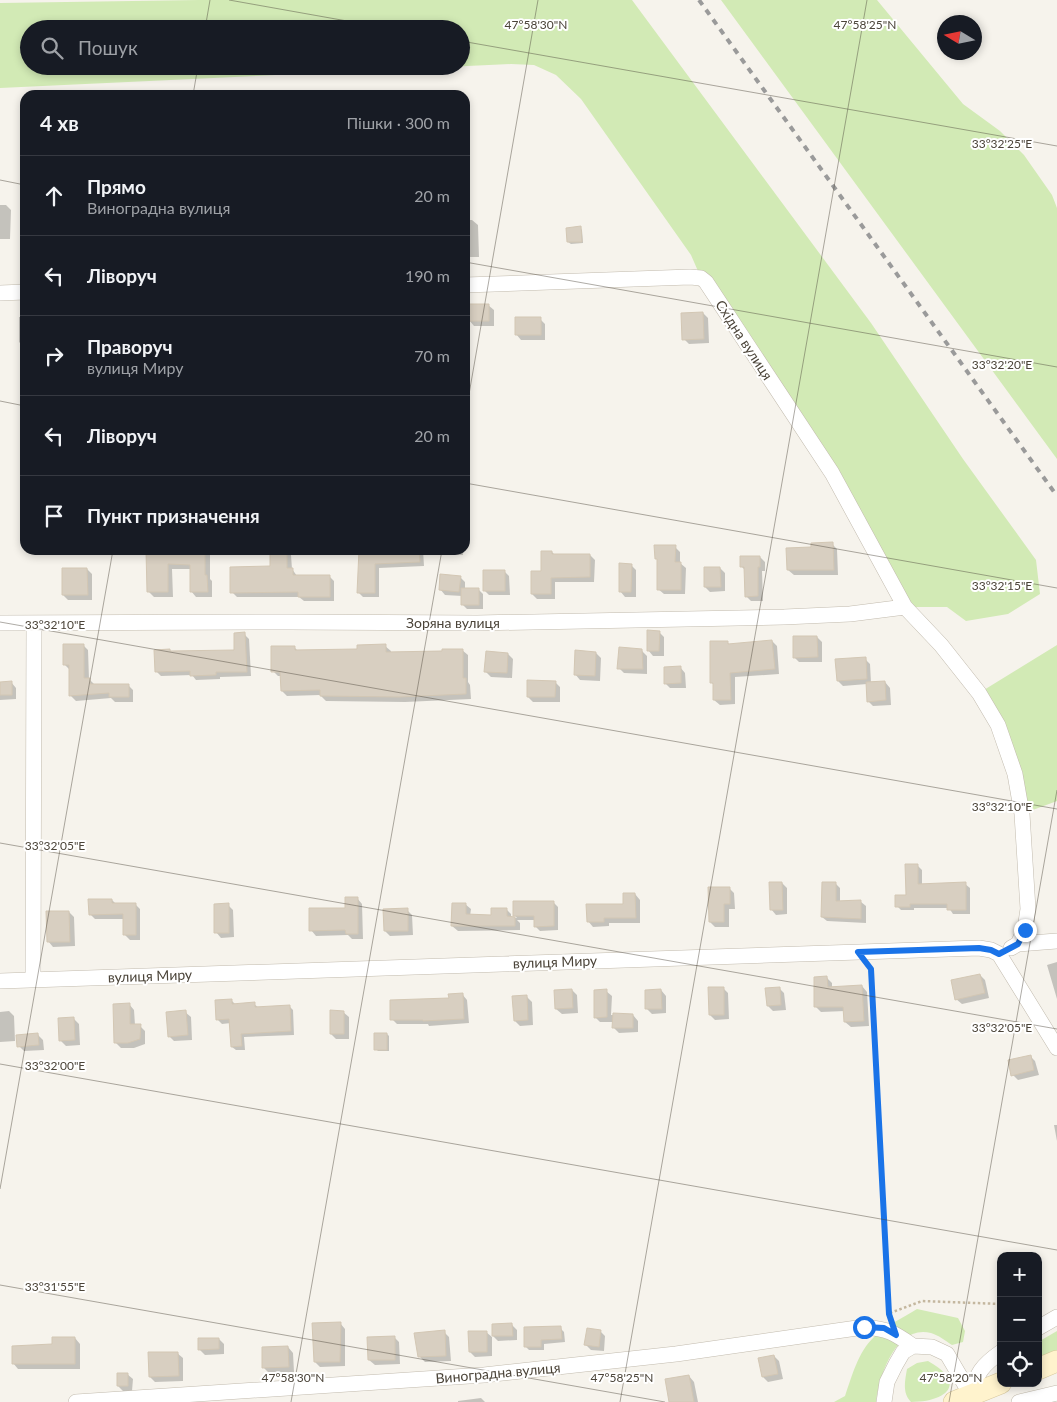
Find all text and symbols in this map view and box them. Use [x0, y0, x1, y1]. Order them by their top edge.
north arrow [937, 15, 982, 60]
text: 47°58'30"N [505, 17, 567, 32]
text: 47°58'25"N [834, 17, 896, 32]
search box [20, 20, 470, 75]
icon: search [38, 34, 66, 62]
text: Пошук [78, 36, 138, 59]
text: 4 хв [40, 110, 79, 135]
text: Пішки · 300 m [346, 113, 450, 132]
text: 33°32'25"E [972, 136, 1032, 151]
text: Прямо [87, 175, 146, 198]
icon: ahead [40, 182, 68, 210]
text: 20 m [414, 186, 450, 205]
text: Виноградна вулиця [87, 198, 230, 217]
icon: left [40, 262, 68, 290]
text: Ліворуч [87, 264, 157, 287]
text: 190 m [405, 266, 450, 285]
street label: Східна вулиця [712, 297, 777, 383]
text: Праворуч [87, 335, 172, 358]
icon: right [40, 342, 68, 370]
text: 70 m [414, 346, 450, 365]
text: 33°32'20"E [972, 357, 1032, 372]
text: вулиця Миру [87, 358, 183, 377]
icon: left [40, 422, 68, 450]
text: Ліворуч [87, 424, 157, 447]
text: 20 m [414, 426, 450, 445]
icon: arrive [40, 502, 68, 530]
text: Пункт призначення [87, 504, 260, 527]
text: 33°32'15"E [972, 578, 1032, 593]
street label: Зоряна вулиця [406, 614, 500, 631]
text: 33°32'10"E [25, 617, 85, 632]
text: 33°32'10"E [972, 799, 1032, 814]
text: 33°32'05"E [25, 838, 85, 853]
route end [1014, 919, 1037, 942]
street label: вулиця Миру [513, 952, 598, 971]
street label: вулиця Миру [108, 966, 193, 985]
text: 33°32'05"E [972, 1020, 1032, 1035]
text: 33°32'00"E [25, 1058, 85, 1073]
map controls [997, 1252, 1042, 1387]
button: + [997, 1252, 1042, 1297]
text: 33°31'55"E [25, 1279, 85, 1294]
button: − [997, 1297, 1042, 1342]
route start [853, 1316, 876, 1339]
button: locate [997, 1342, 1042, 1387]
street label: Виноградна вулиця [435, 1359, 561, 1386]
text: 47°58'30"N [262, 1370, 324, 1385]
text: 47°58'25"N [591, 1370, 653, 1385]
text: 47°58'20"N [920, 1370, 982, 1385]

